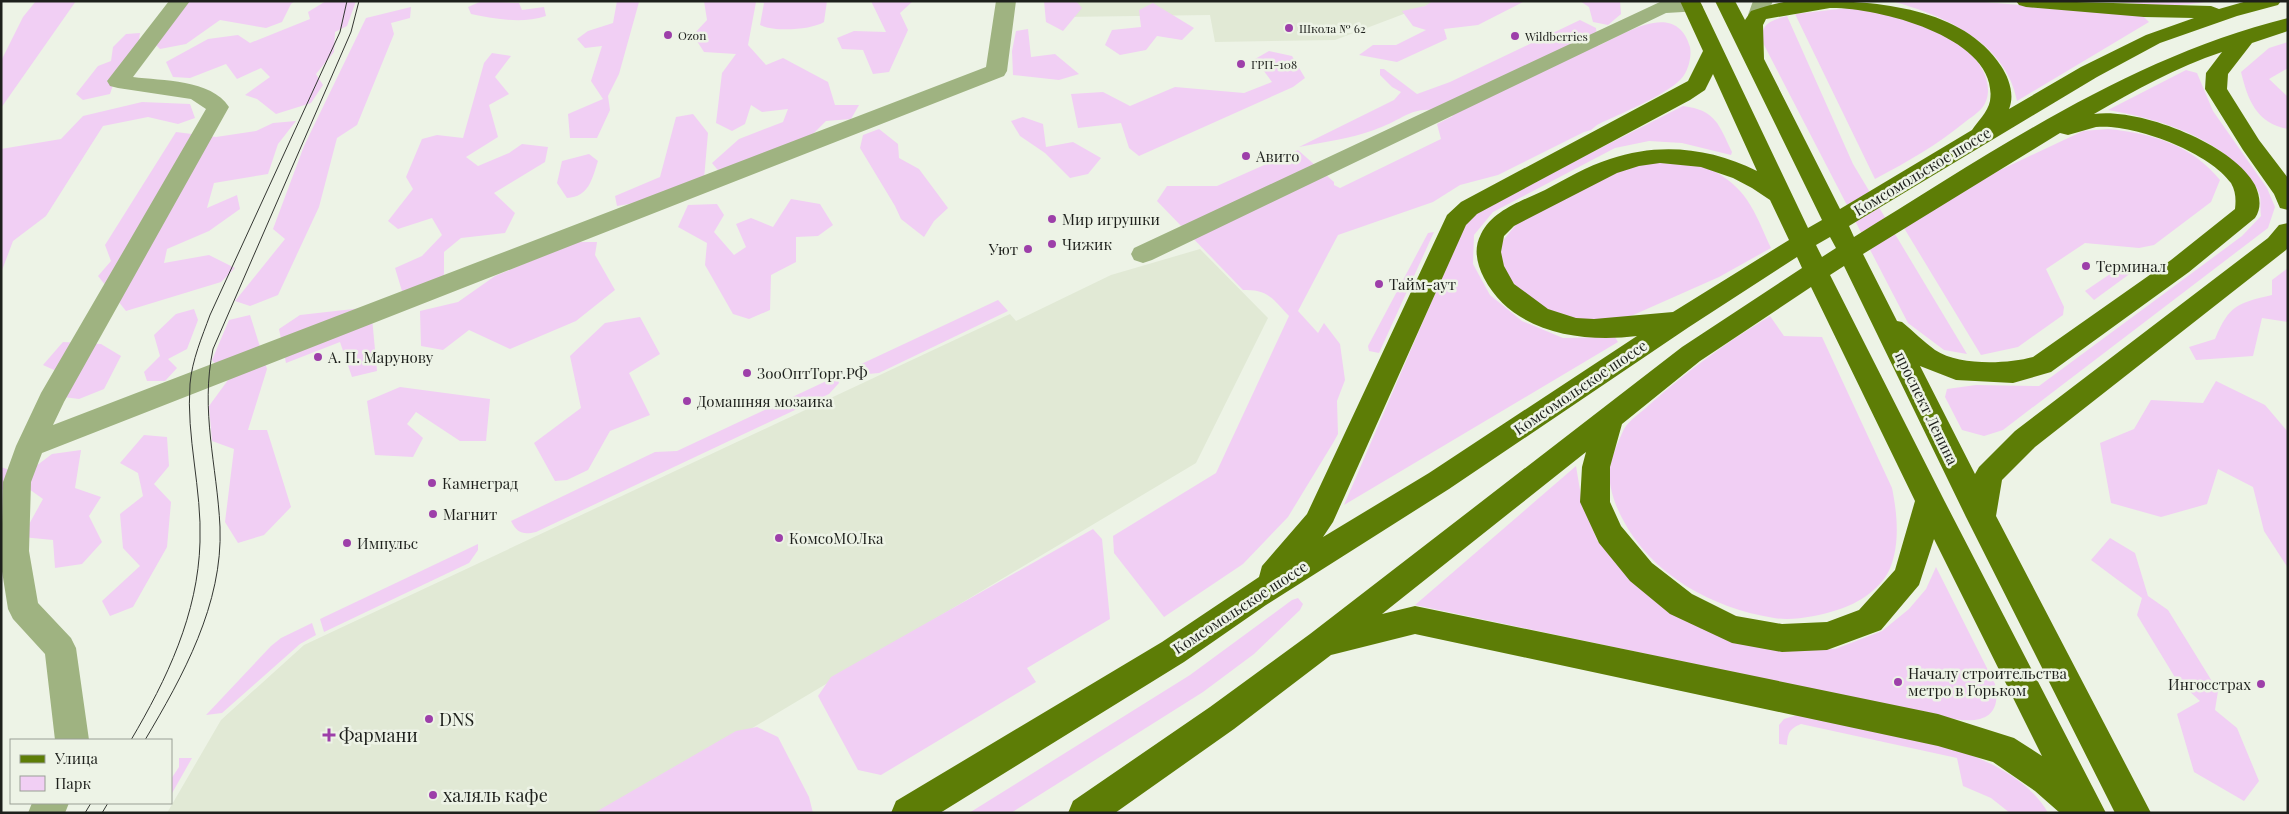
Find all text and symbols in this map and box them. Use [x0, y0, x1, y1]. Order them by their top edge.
place label: Школа № 62 [1299, 20, 1366, 36]
marker: Школа № 62 [1283, 22, 1295, 34]
place label: Ozon [678, 27, 706, 43]
place label: Wildberries [1524, 28, 1588, 44]
marker: Ozon [662, 29, 674, 41]
marker: Wildberries [1509, 30, 1521, 42]
place label: ГРП-108 [1251, 56, 1297, 72]
marker: ГРП-108 [1235, 58, 1247, 70]
street label: Комсомольское шоссе [1850, 122, 1994, 220]
place label: Авито [1255, 146, 1300, 166]
marker: Авито [1240, 150, 1252, 162]
place label: Мир игрушки [1062, 209, 1160, 229]
marker: Мир игрушки [1046, 213, 1058, 225]
place label: Чижик [1062, 234, 1113, 254]
marker: Чижик [1046, 238, 1058, 250]
place label: Уют [988, 239, 1018, 259]
marker: Уют [1022, 243, 1034, 255]
place label: Терминал [2096, 256, 2167, 276]
marker: Терминал [2080, 260, 2092, 272]
place label: Тайм-аут [1389, 274, 1456, 294]
marker: Тайм-аут [1373, 278, 1385, 290]
street label: Комсомольское шоссе [1509, 335, 1651, 439]
place label: А. П. Марунову [327, 347, 434, 367]
street label: проспект Ленина [1891, 348, 1963, 468]
marker: А. П. Марунову [312, 351, 324, 363]
place label: ЗооОптТорг.РФ [757, 363, 868, 383]
marker: ЗооОптТорг.РФ [741, 367, 753, 379]
place label: Домашняя мозаика [697, 391, 833, 411]
marker: Домашняя мозаика [681, 395, 693, 407]
place label: Камнеград [442, 473, 518, 493]
marker: Камнеград [426, 477, 438, 489]
place label: Магнит [443, 504, 497, 524]
marker: Магнит [427, 508, 439, 520]
place label: КомсоМОЛка [789, 528, 884, 548]
marker: КомсоМОЛка [773, 532, 785, 544]
place label: Импульс [357, 533, 418, 553]
marker: Импульс [341, 537, 353, 549]
street label: Комсомольское шоссе [1169, 556, 1311, 658]
place label: Началу строительства метро в Горьком [1908, 663, 2067, 700]
place label: Ингосстрах [2168, 674, 2251, 694]
marker: Началу строительства метро в Горьком [1892, 676, 1904, 688]
marker: Ингосстрах [2255, 678, 2267, 690]
place label: DNS [439, 707, 474, 731]
marker: DNS [423, 713, 435, 725]
place label: Фармани [339, 723, 418, 747]
marker: Фармани [323, 729, 335, 741]
legend [10, 739, 172, 804]
text: Улица [54, 748, 98, 768]
text: Парк [55, 773, 91, 793]
place label: халяль кафе [443, 783, 548, 807]
marker: халяль кафе [427, 789, 439, 801]

